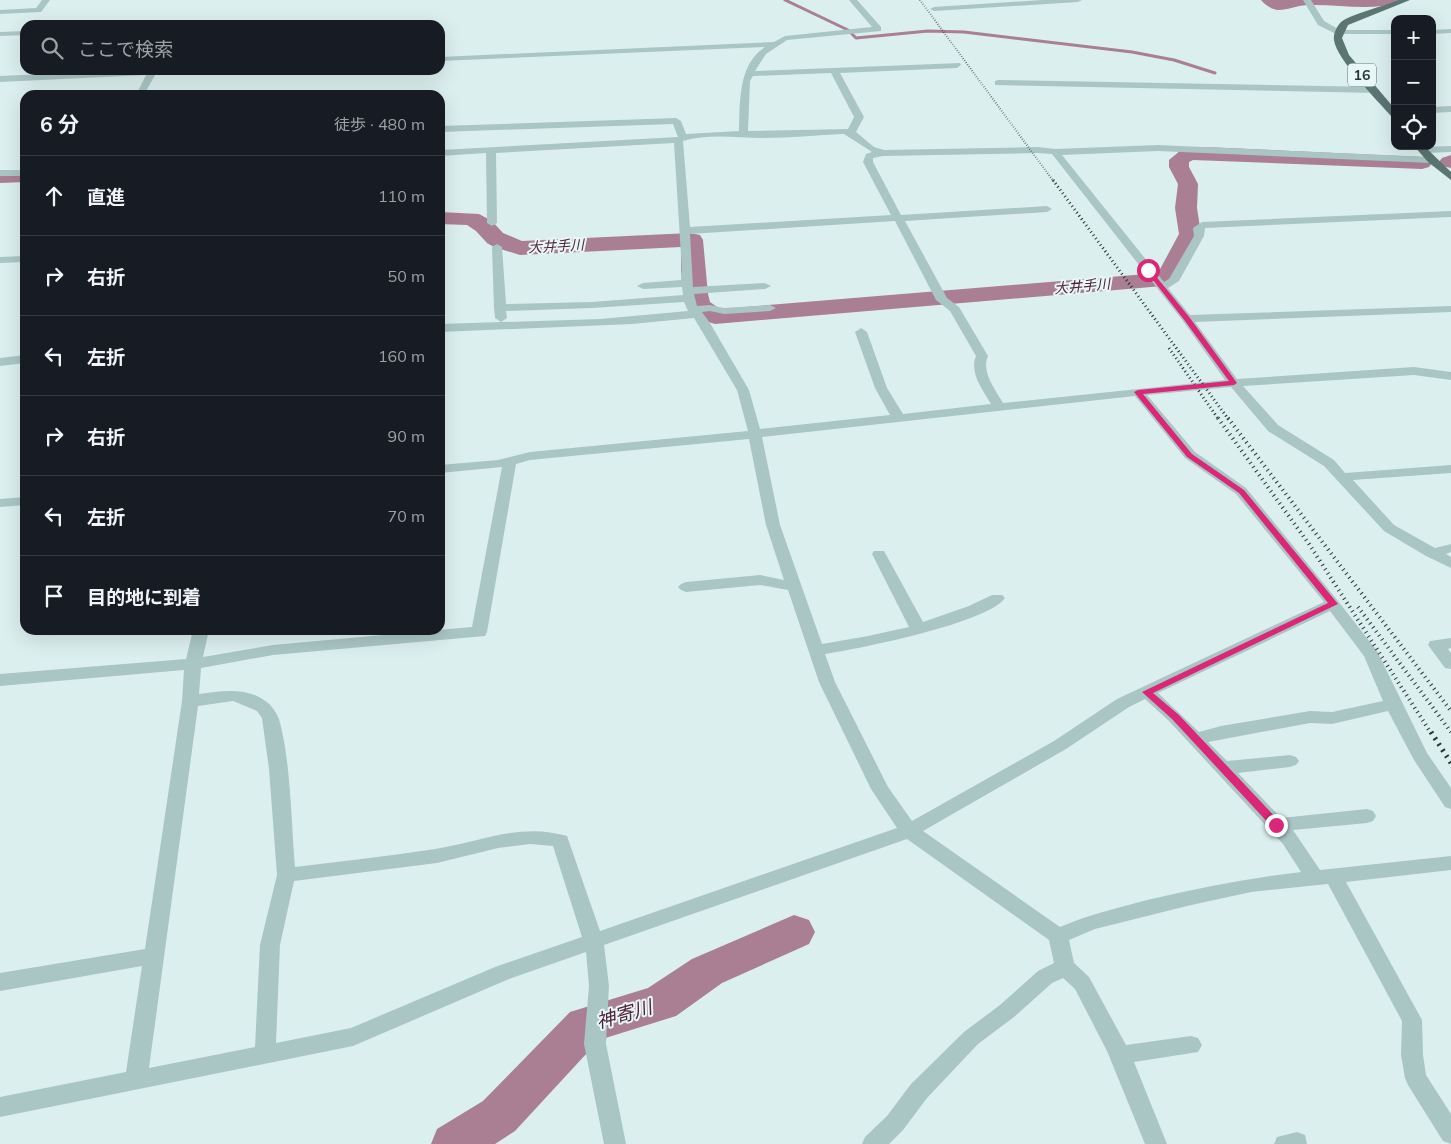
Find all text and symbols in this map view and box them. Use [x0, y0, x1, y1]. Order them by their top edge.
map controls [1391, 15, 1436, 150]
button: + [1391, 15, 1436, 60]
search box [20, 20, 445, 75]
icon: search [38, 34, 66, 62]
text: ここで検索 [78, 37, 173, 61]
button: − [1391, 60, 1436, 105]
road number: 16 [1348, 64, 1376, 86]
button: locate [1391, 105, 1436, 150]
text: 6 分 [40, 111, 79, 137]
text: 徒歩 · 480 m [334, 114, 425, 134]
icon: ahead [40, 182, 68, 210]
text: 直進 [87, 185, 125, 209]
text: 110 m [378, 186, 425, 206]
water label: 大井手川 [528, 235, 586, 256]
route start [1137, 259, 1160, 282]
icon: right [40, 262, 68, 290]
text: 右折 [87, 265, 125, 289]
text: 50 m [388, 266, 425, 286]
water label: 大井手川 [1053, 274, 1113, 297]
icon: left [40, 342, 68, 370]
text: 左折 [87, 345, 125, 369]
text: 160 m [378, 346, 425, 366]
icon: right [40, 422, 68, 450]
text: 右折 [87, 425, 125, 449]
text: 90 m [388, 426, 425, 446]
icon: left [40, 502, 68, 530]
text: 左折 [87, 505, 125, 529]
text: 70 m [388, 506, 425, 526]
icon: arrive [40, 582, 68, 610]
text: 目的地に到着 [87, 585, 201, 609]
route end [1265, 814, 1288, 837]
water label: 神寄川 [593, 994, 657, 1033]

